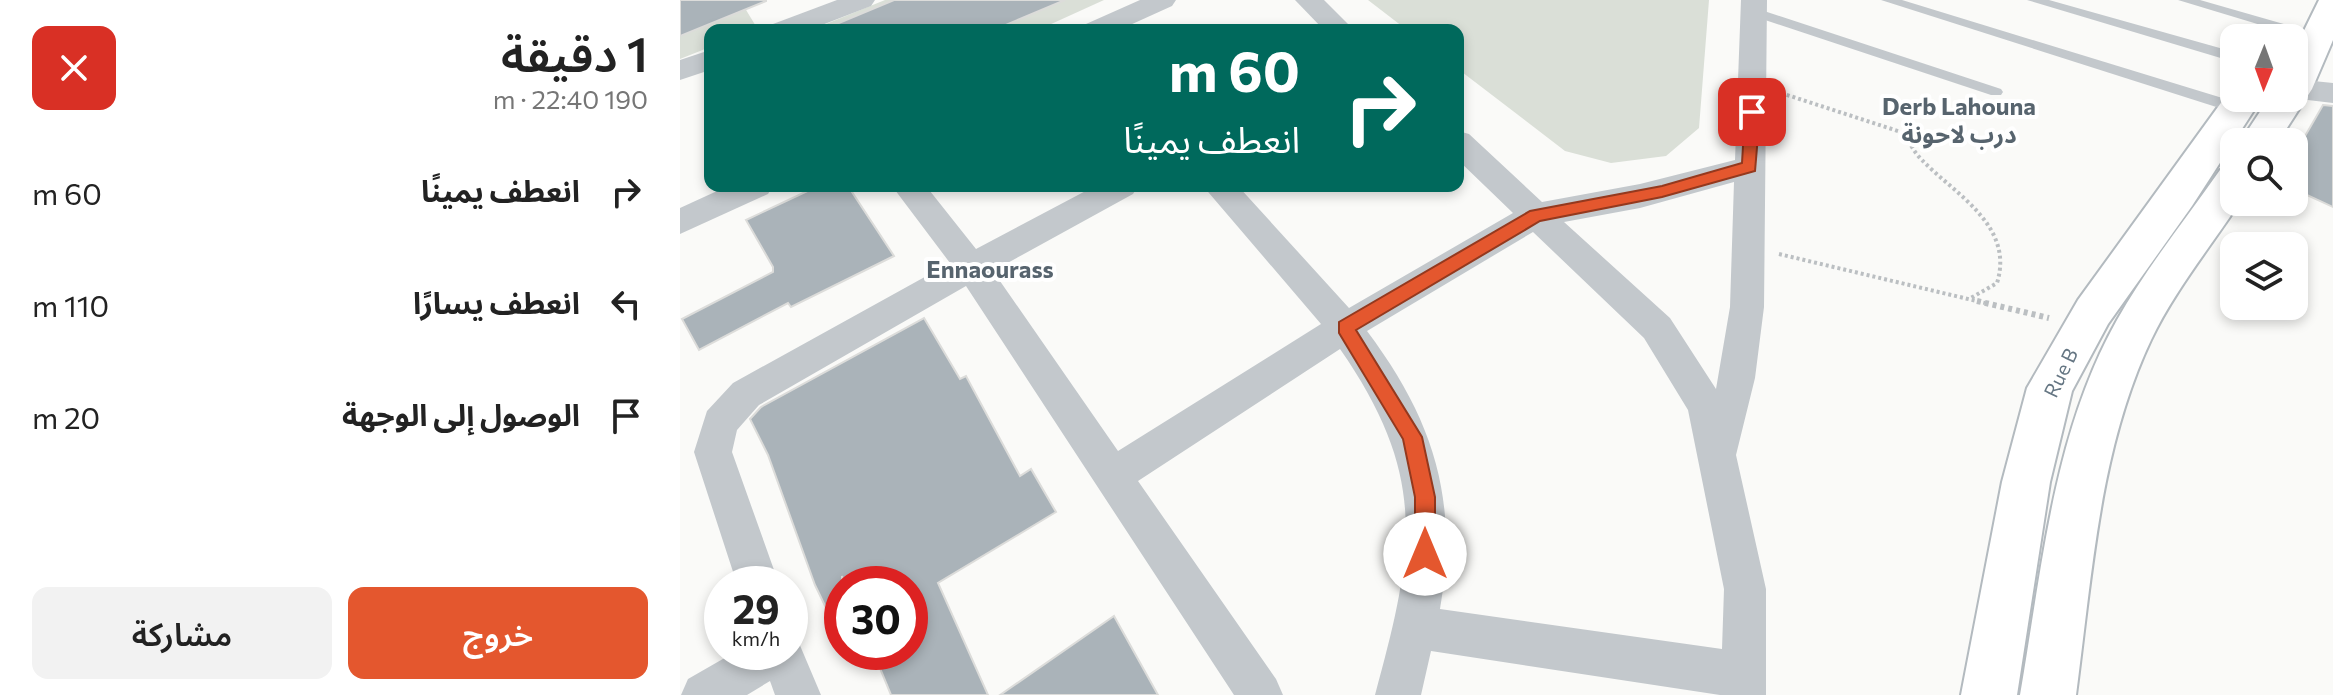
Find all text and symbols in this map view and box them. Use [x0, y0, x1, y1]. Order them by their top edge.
text: 1 دقيقة [501, 23, 648, 82]
north arrow [2220, 24, 2308, 112]
map controls [2220, 24, 2308, 320]
button: close [32, 26, 116, 110]
text: 60 m [1169, 35, 1300, 104]
icon: right [1328, 56, 1432, 160]
pin [1718, 78, 1786, 146]
text: 190 m · 22:40 [493, 83, 648, 114]
icon: arrive [1730, 90, 1774, 134]
district label: Derb Lahouna درب لاحونة [1882, 91, 2036, 150]
text: انعطف يمينًا [1123, 116, 1300, 160]
button: search [2220, 128, 2308, 216]
icon: right [604, 170, 648, 214]
text: انعطف يمينًا [421, 171, 580, 208]
text: 60 m [32, 174, 102, 211]
button: layers [2220, 232, 2308, 320]
district label: Ennaourass [926, 254, 1054, 283]
icon: left [604, 282, 648, 326]
text: انعطف يسارًا [413, 283, 580, 320]
text: 110 m [32, 286, 109, 323]
street label: Rue B [2038, 344, 2082, 401]
icon: arrive [604, 394, 648, 438]
text: الوصول إلى الوجهة [342, 395, 580, 432]
text: 20 m [32, 398, 100, 435]
position arrow [1383, 512, 1467, 596]
speed limit sign: 30 [824, 566, 928, 670]
text: 29 [732, 583, 780, 632]
button: مشاركة [32, 587, 332, 679]
button: خروج [348, 587, 648, 679]
text: km/h [732, 626, 780, 650]

